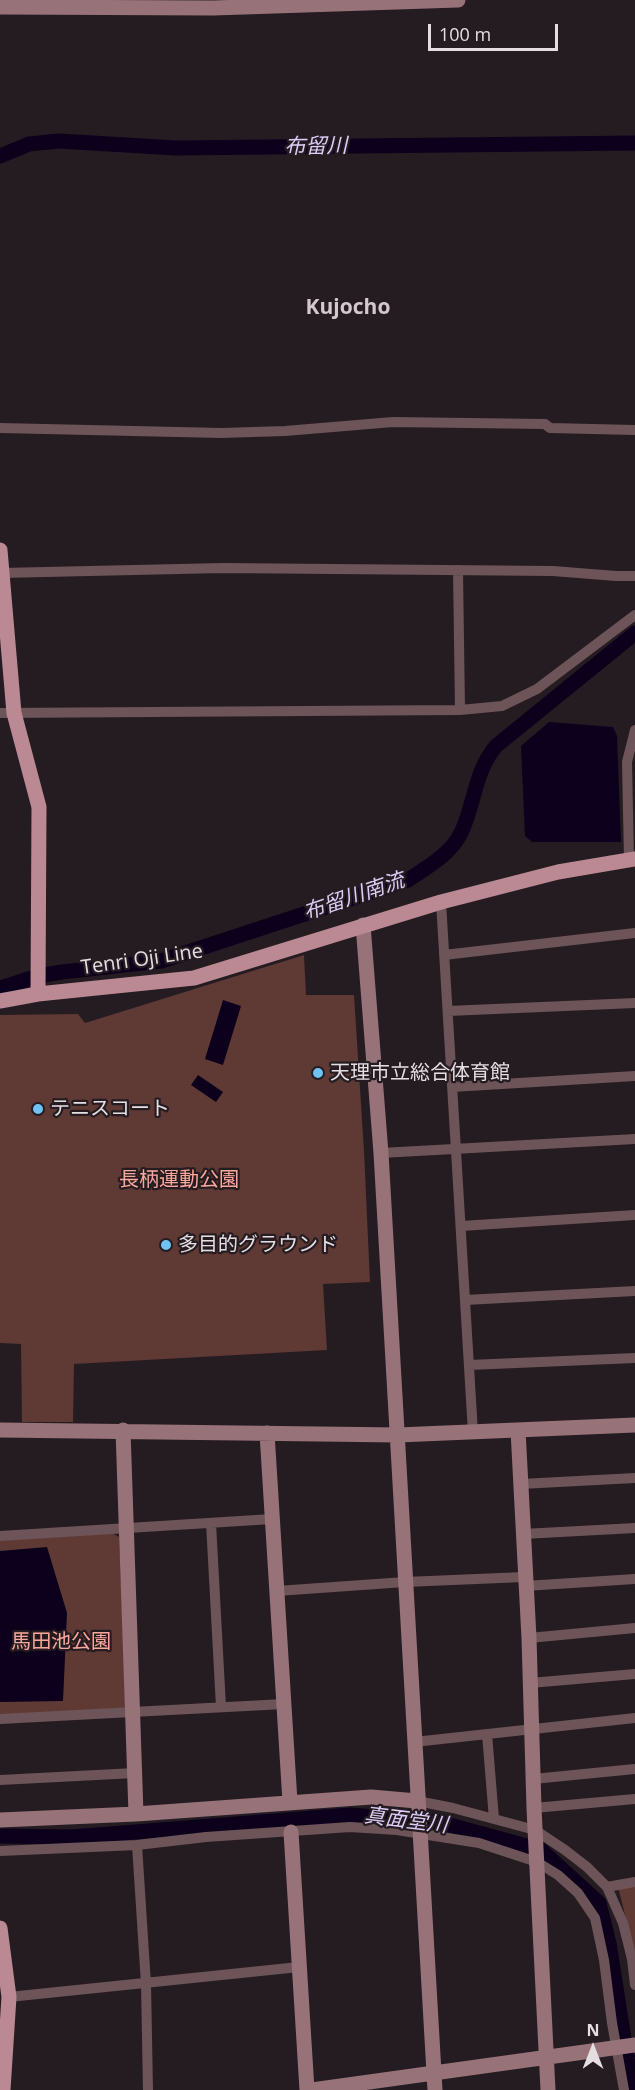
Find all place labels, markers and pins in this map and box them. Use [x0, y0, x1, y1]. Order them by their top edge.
place label: 天理市立総合体育館 [330, 1061, 510, 1085]
marker: 天理市立総合体育館 [311, 1066, 325, 1080]
place label: テニスコート [50, 1097, 170, 1121]
marker: テニスコート [31, 1102, 45, 1116]
place label: 多目的グラウンド [178, 1233, 338, 1257]
marker: 多目的グラウンド [159, 1238, 173, 1252]

